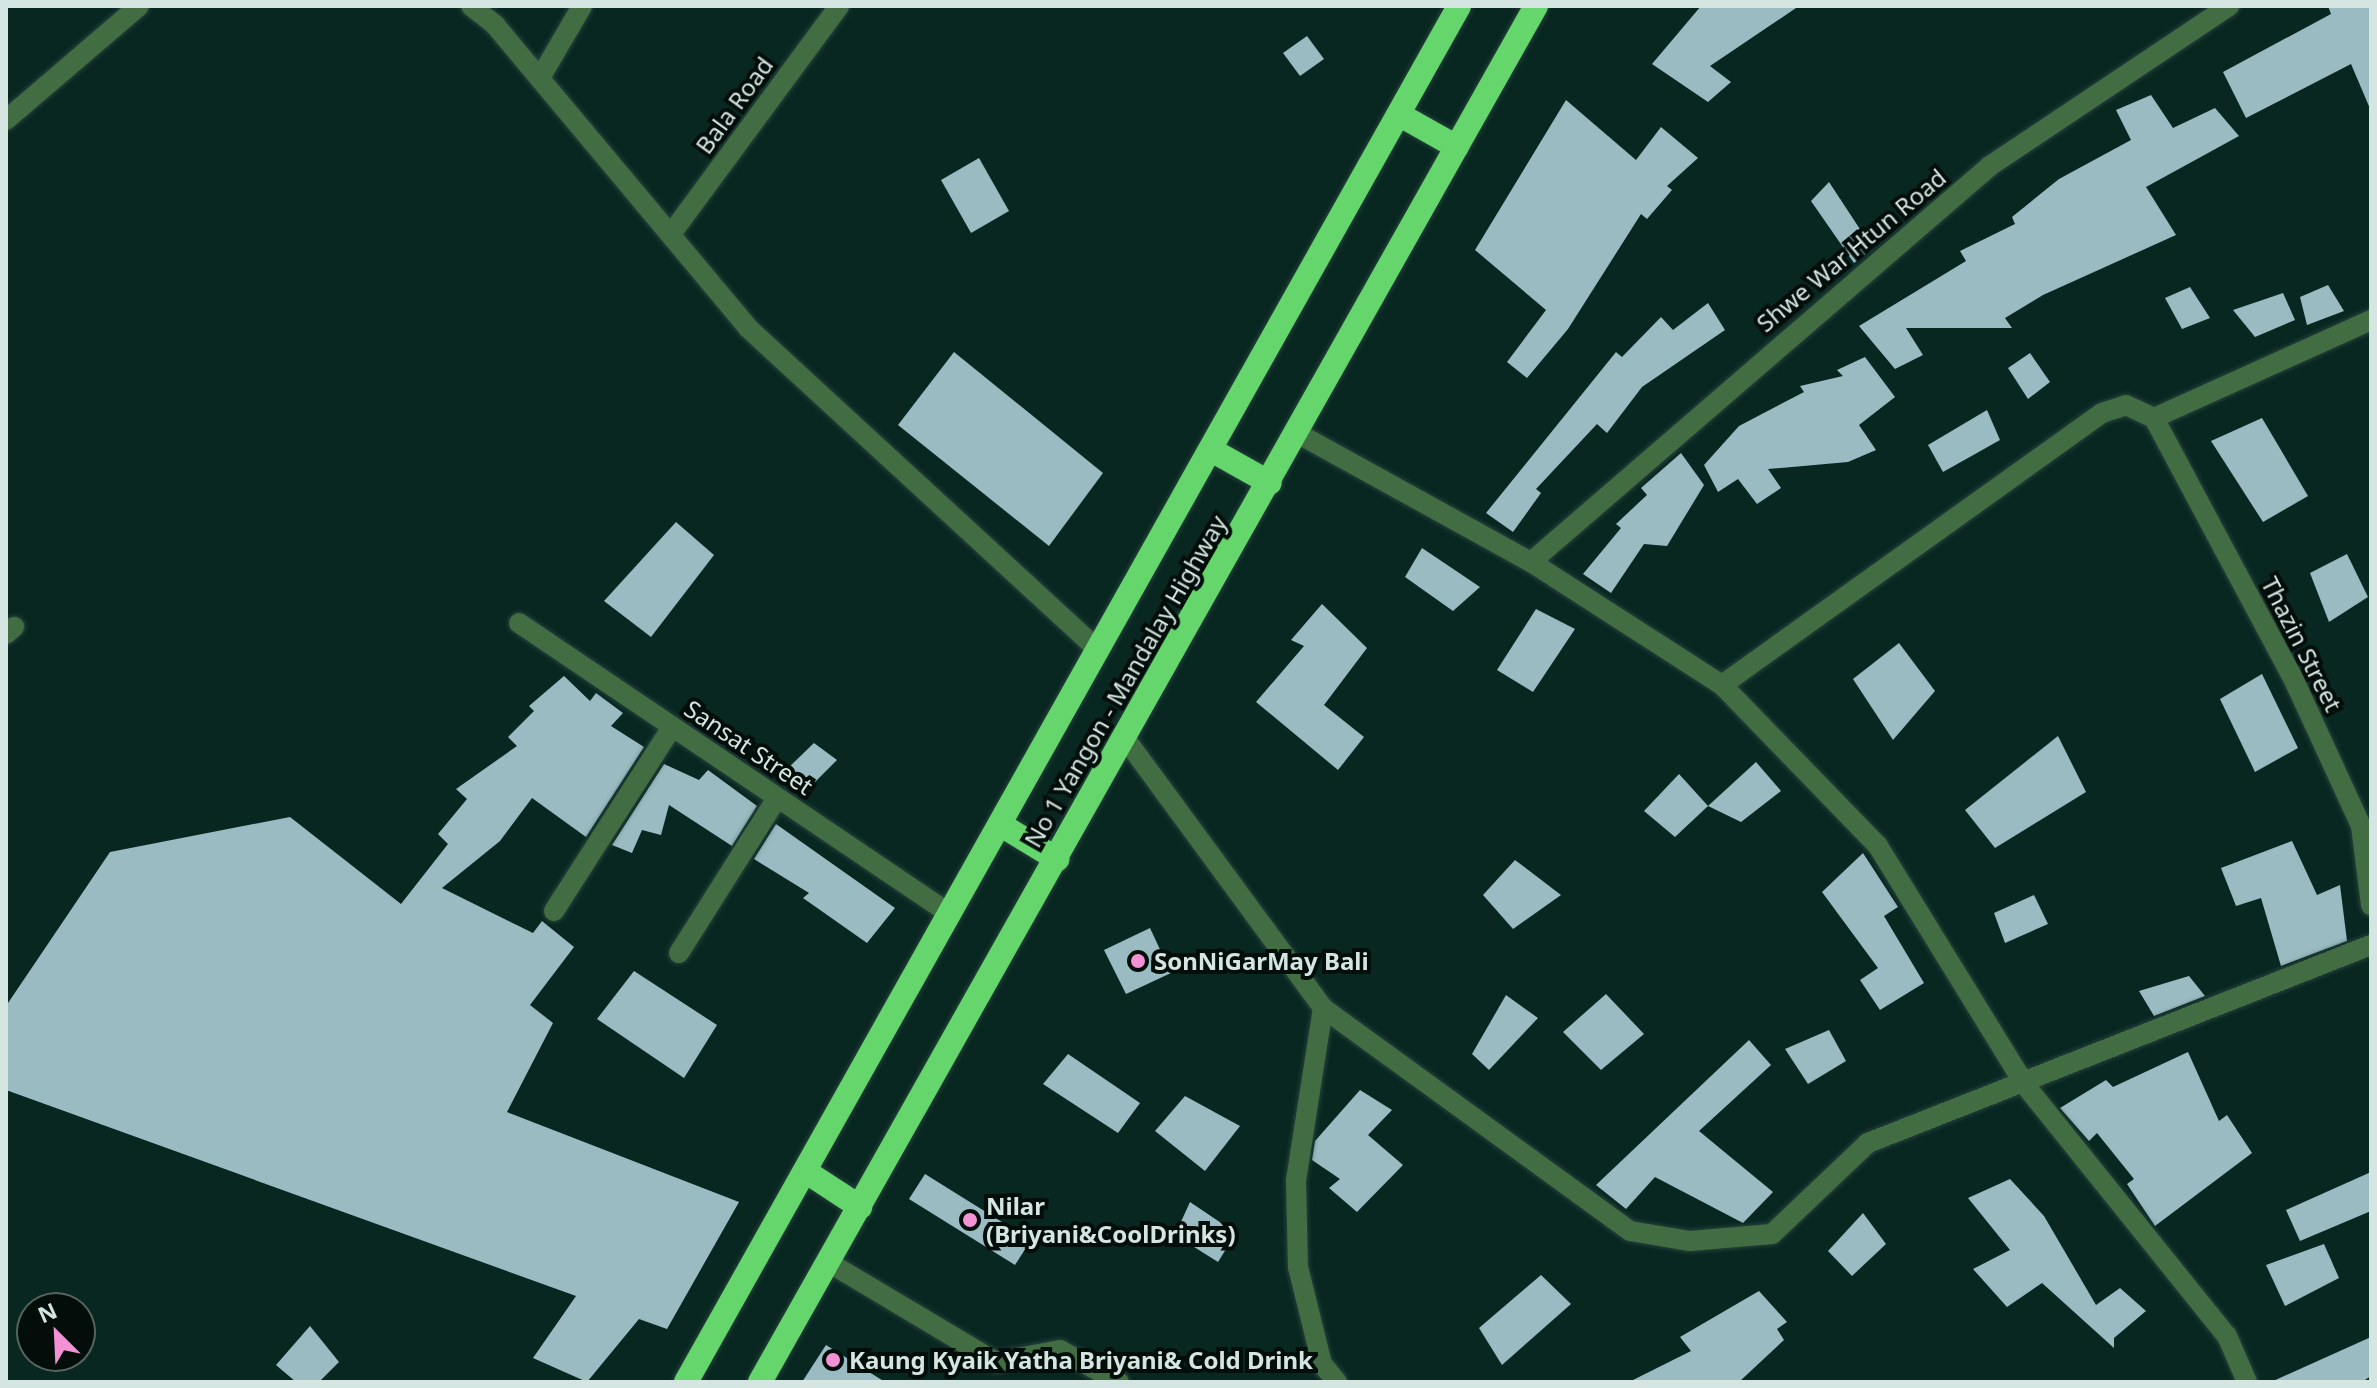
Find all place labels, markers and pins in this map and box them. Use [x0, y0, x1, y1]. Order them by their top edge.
place label: SonNiGarMay Bali [1154, 947, 1369, 975]
marker: SonNiGarMay Bali [1129, 952, 1147, 970]
place label: Nilar (Briyani&CoolDrinks) [986, 1192, 1236, 1248]
marker: Nilar (Briyani&CoolDrinks) [961, 1211, 979, 1229]
place label: Kaung Kyaik Yatha Briyani& Cold Drink [849, 1346, 1313, 1374]
marker: Kaung Kyaik Yatha Briyani& Cold Drink [824, 1351, 842, 1369]

